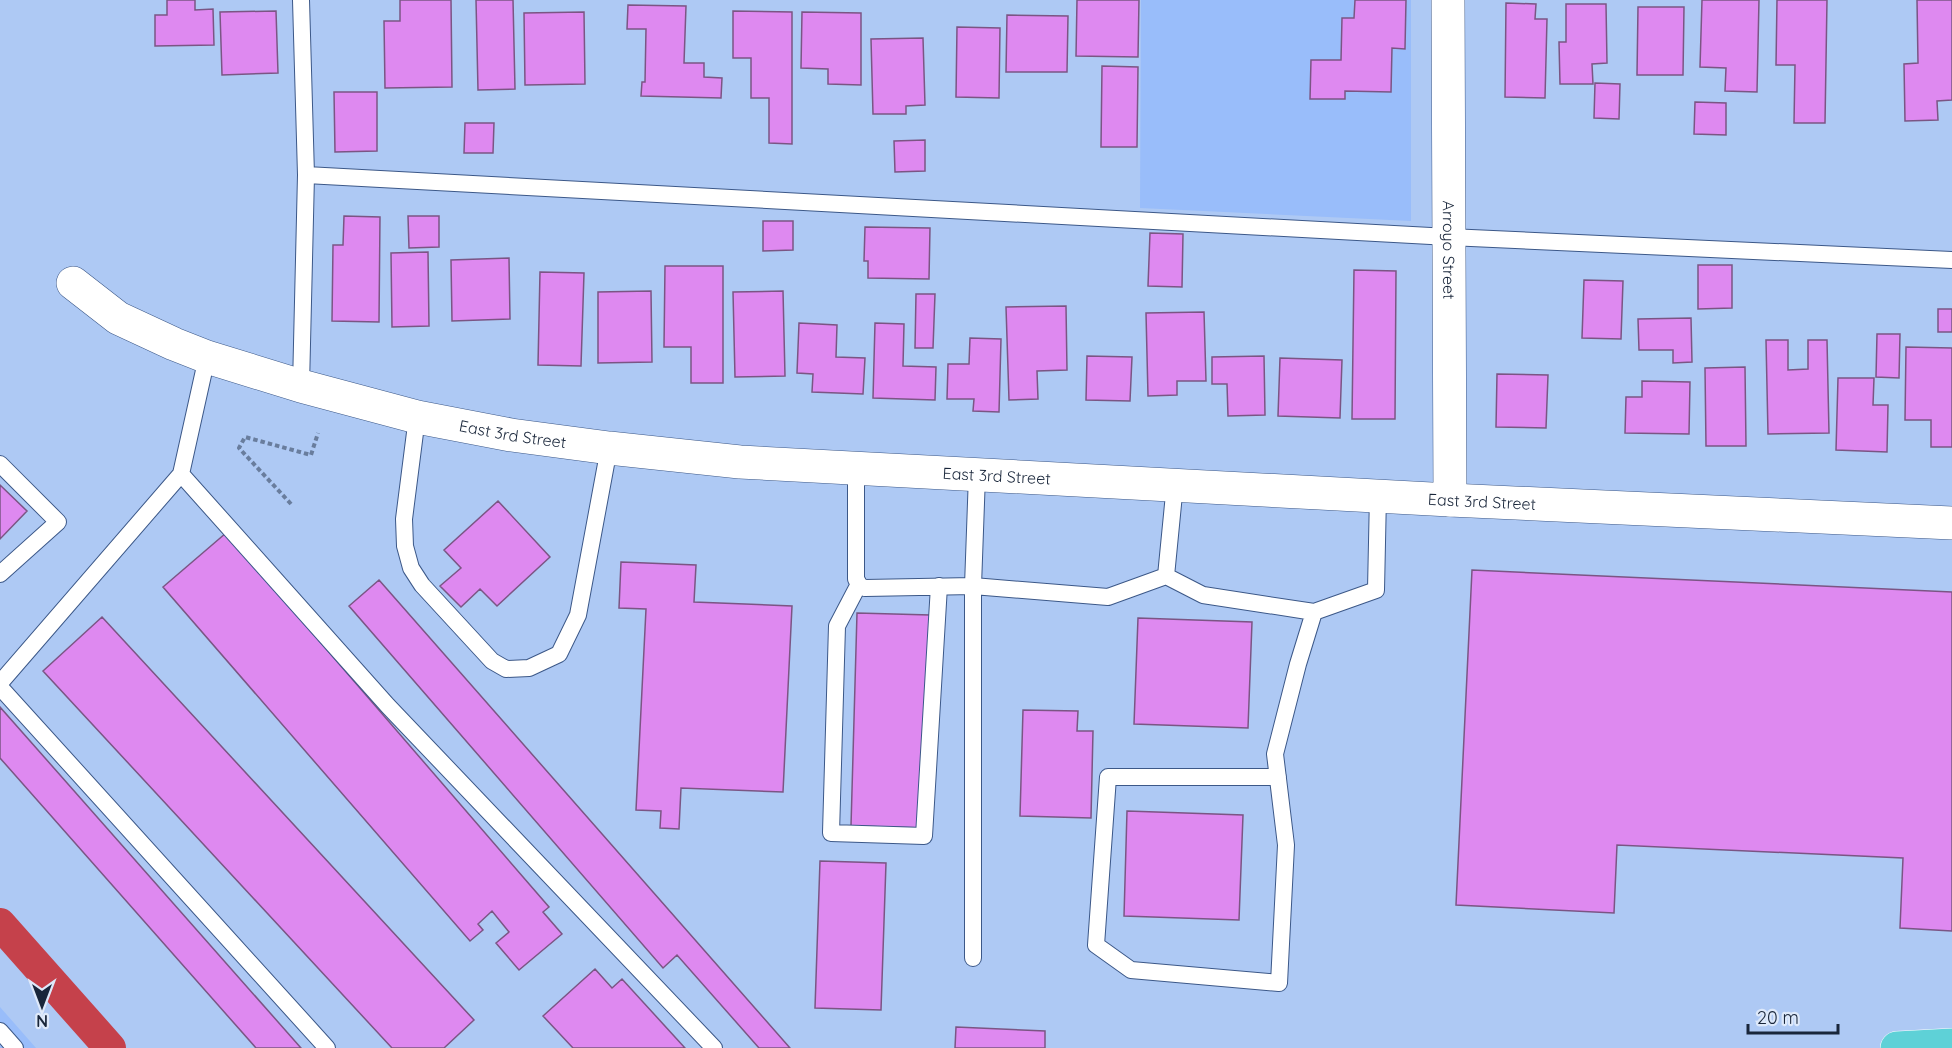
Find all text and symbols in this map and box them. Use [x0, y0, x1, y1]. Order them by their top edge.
street label: Arroyo Street [1439, 201, 1459, 299]
street label: East 3rd Street [458, 415, 568, 452]
street label: East 3rd Street [942, 463, 1051, 489]
street label: East 3rd Street [1427, 489, 1536, 514]
north arrow [12, 976, 72, 1036]
scale bar [1748, 997, 1838, 1035]
text: 20 m [1757, 1006, 1799, 1029]
text: N [36, 1011, 48, 1031]

